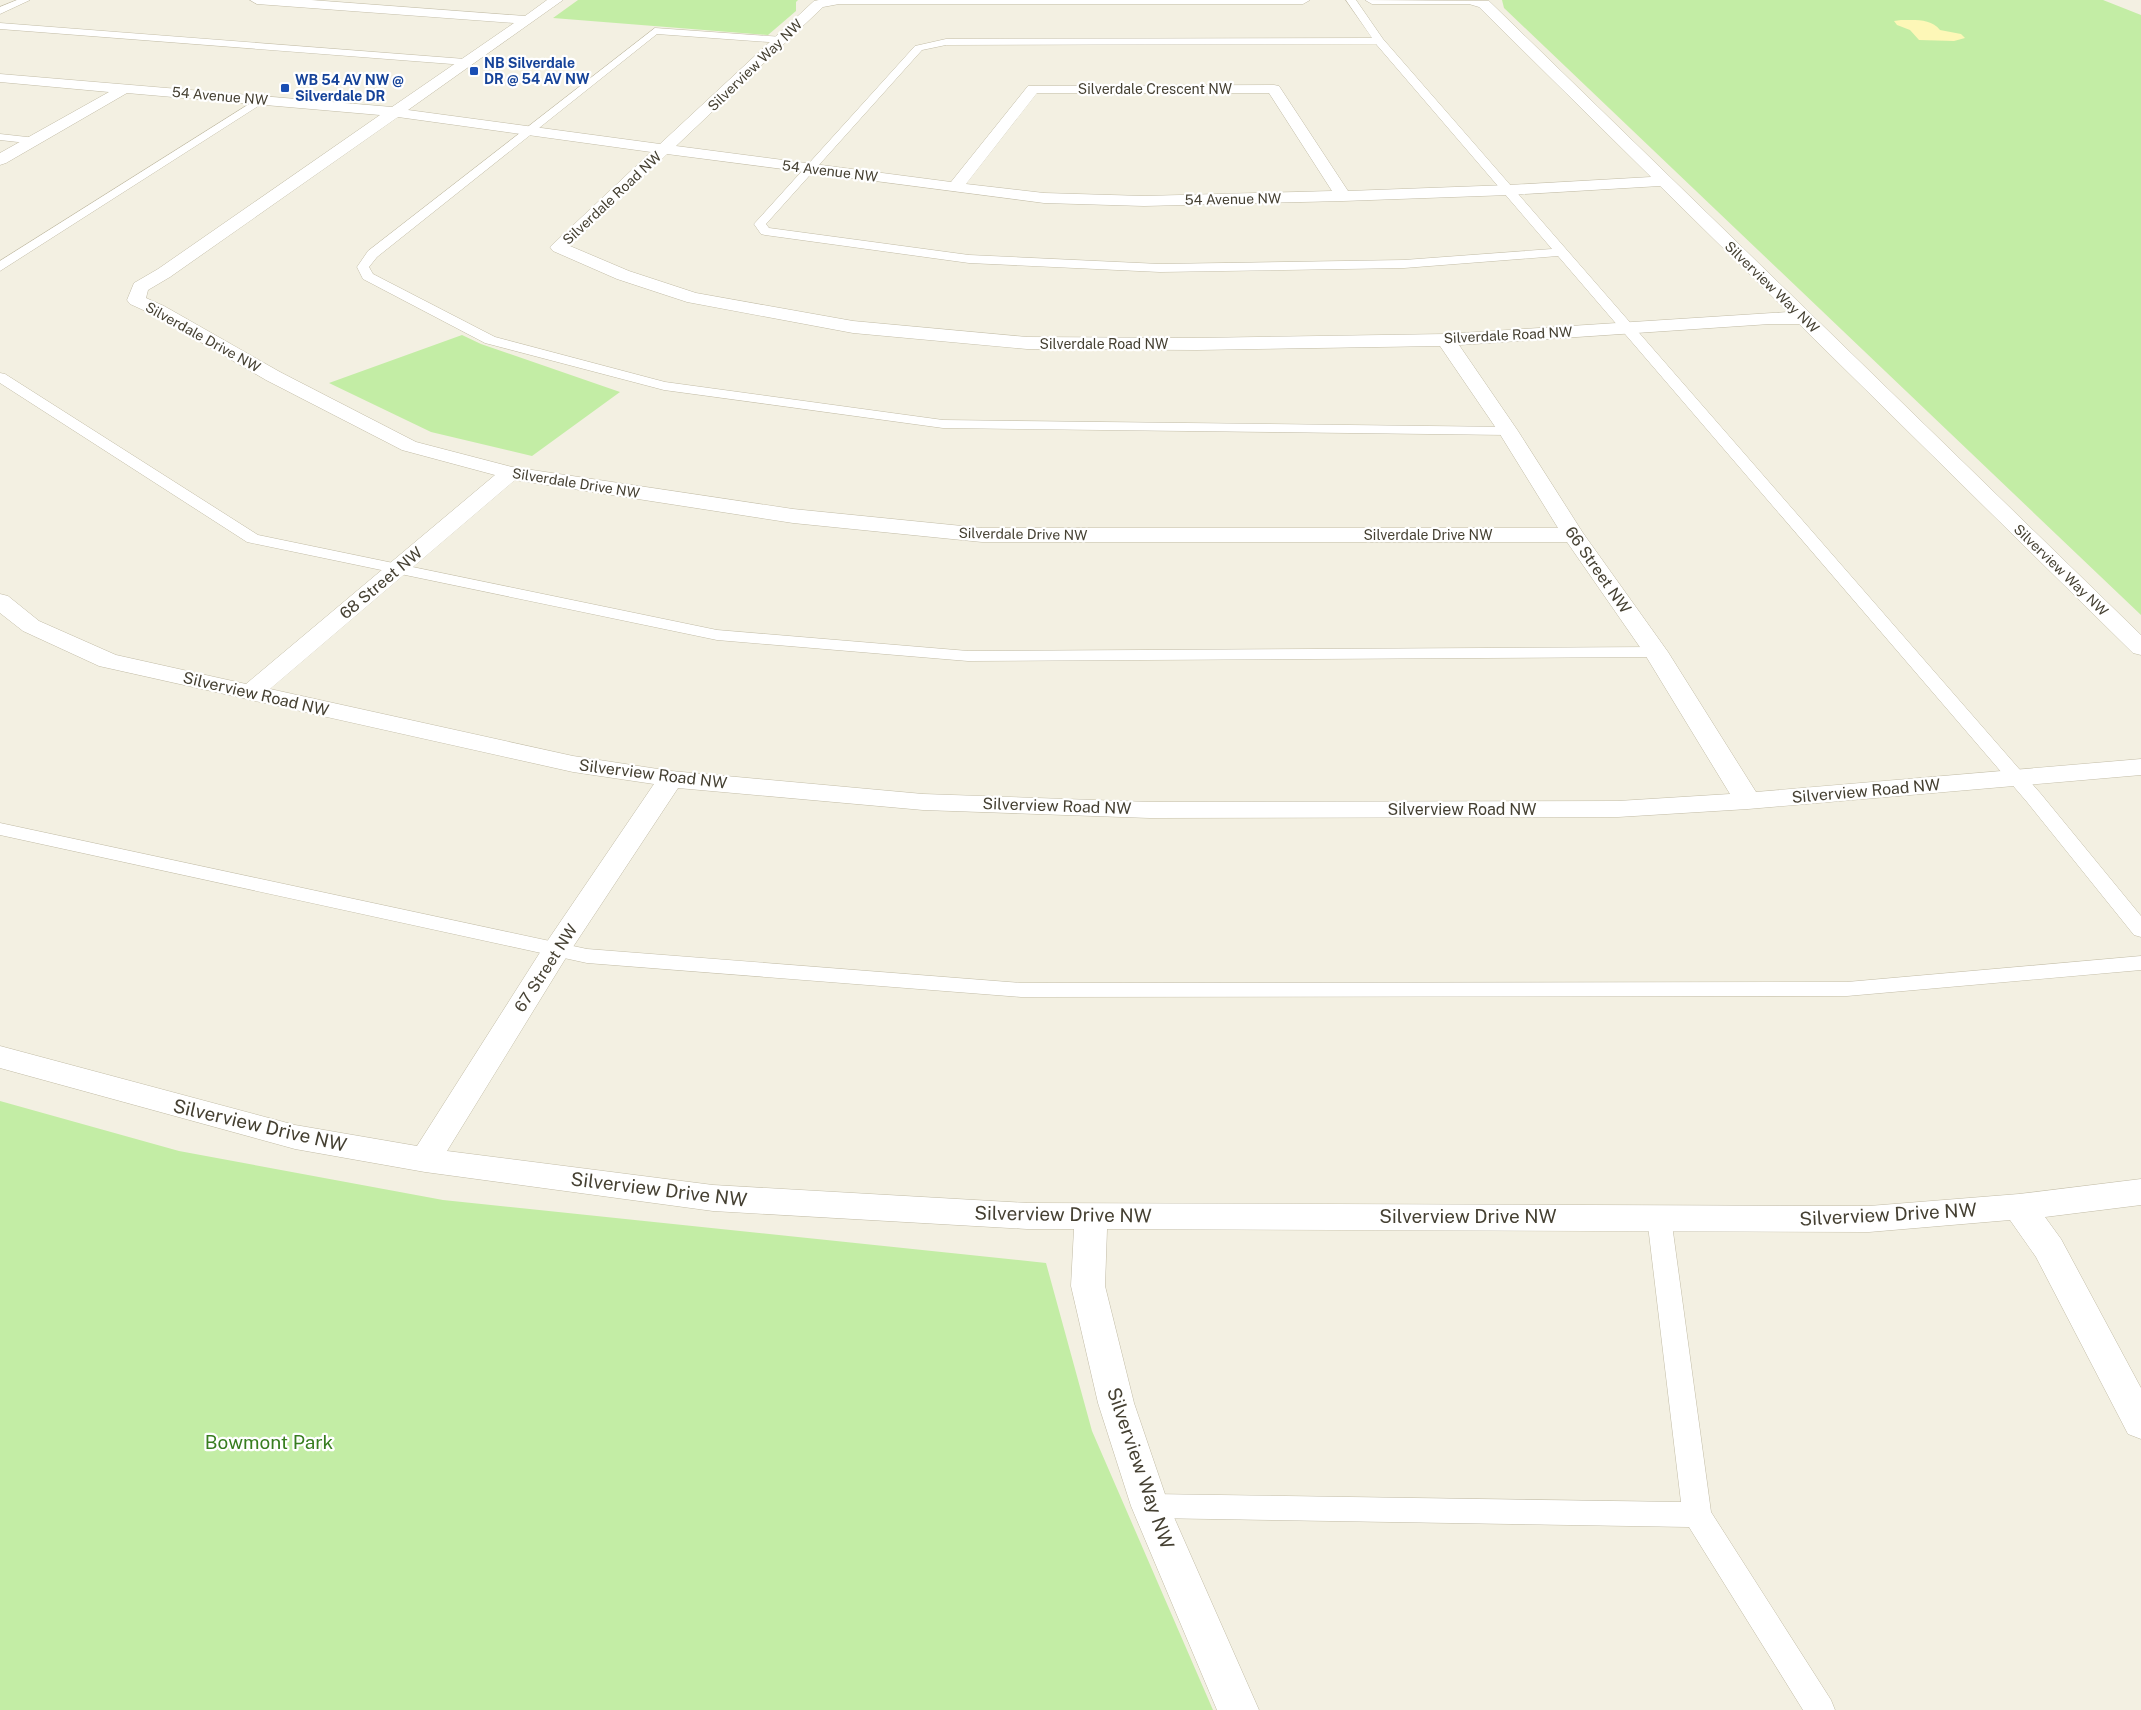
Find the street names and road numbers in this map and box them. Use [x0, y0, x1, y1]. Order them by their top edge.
street label: Silverview Way NW [705, 15, 806, 114]
street label: Silverdale Crescent NW [1078, 81, 1233, 97]
street label: 54 Avenue NW [171, 84, 269, 108]
street label: Silverdale Road NW [559, 148, 665, 248]
street label: 54 Avenue NW [781, 157, 879, 185]
street label: 54 Avenue NW [1185, 190, 1282, 208]
street label: Silverview Way NW [1722, 238, 1823, 337]
street label: Silverdale Drive NW [143, 299, 264, 376]
street label: Silverdale Road NW [1443, 324, 1573, 346]
street label: Silverdale Road NW [1040, 336, 1169, 352]
street label: Silverdale Drive NW [511, 465, 642, 501]
street label: Silverview Way NW [2011, 521, 2112, 620]
street label: 66 Street NW [1561, 523, 1635, 617]
street label: Silverdale Drive NW [958, 525, 1088, 543]
street label: Silverdale Drive NW [1363, 527, 1493, 543]
street label: 68 Street NW [336, 543, 426, 623]
street label: Silverview Road NW [181, 668, 331, 720]
street label: Silverview Road NW [578, 755, 728, 793]
street label: Silverview Road NW [1791, 775, 1941, 807]
street label: Silverview Road NW [982, 794, 1132, 818]
street label: Silverview Road NW [1387, 800, 1537, 819]
street label: 67 Street NW [510, 920, 582, 1016]
street label: Silverview Drive NW [171, 1094, 349, 1156]
street label: Silverview Drive NW [570, 1167, 748, 1211]
street label: Silverview Drive NW [1799, 1198, 1977, 1230]
street label: Silverview Drive NW [974, 1201, 1152, 1227]
street label: Silverview Drive NW [1379, 1205, 1557, 1227]
street label: Silverview Way NW [1103, 1384, 1179, 1552]

